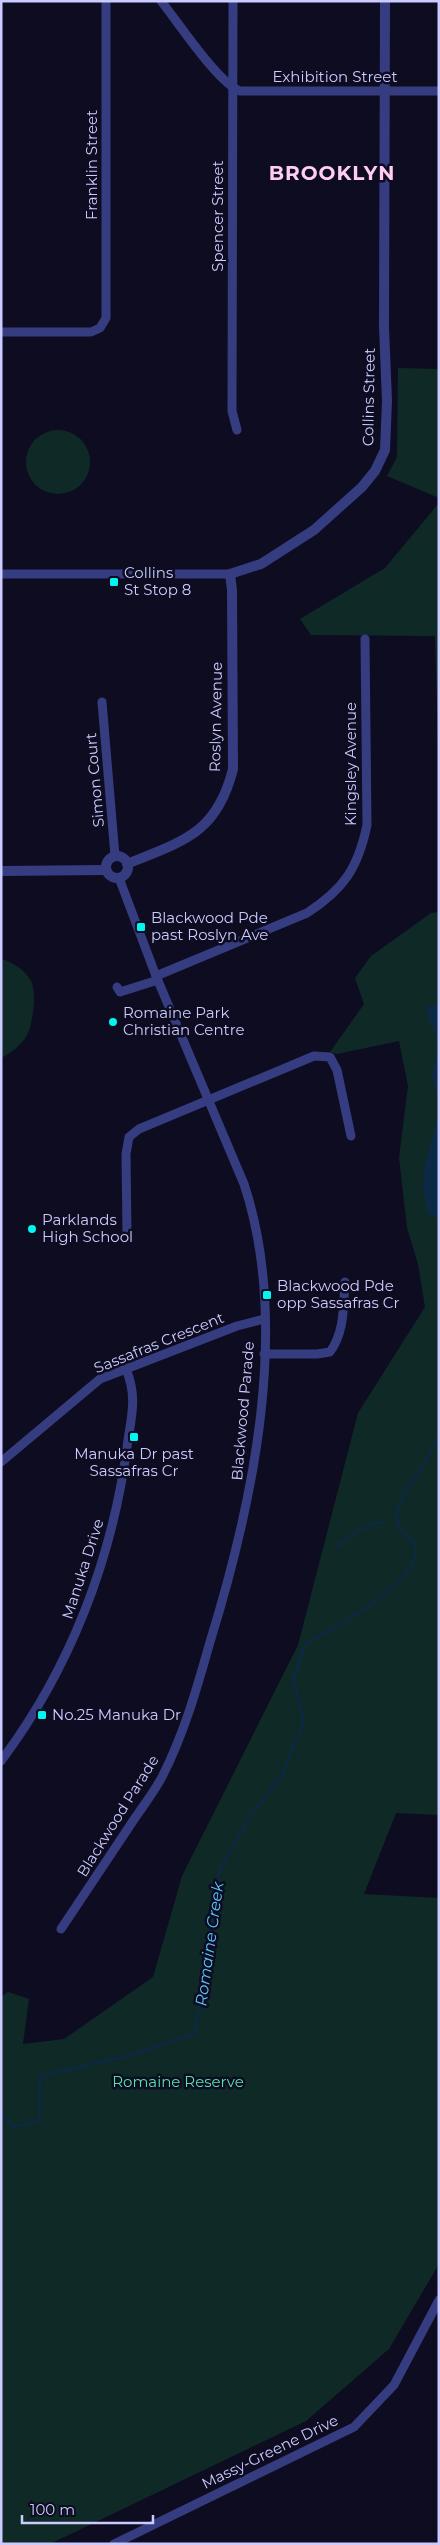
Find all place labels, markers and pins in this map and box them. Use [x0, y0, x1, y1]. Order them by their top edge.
place label: Collins St Stop 8 [124, 563, 191, 599]
marker: Collins St Stop 8 [108, 576, 120, 588]
place label: Blackwood Pde past Roslyn Ave [151, 908, 268, 944]
marker: Blackwood Pde past Roslyn Ave [135, 921, 147, 933]
place label: Romaine Park Christian Centre [123, 1003, 245, 1039]
marker: Romaine Park Christian Centre [107, 1016, 119, 1028]
place label: Parklands High School [42, 1210, 133, 1246]
marker: Parklands High School [26, 1223, 38, 1235]
place label: Blackwood Pde opp Sassafras Cr [277, 1276, 399, 1312]
marker: Blackwood Pde opp Sassafras Cr [261, 1289, 273, 1301]
marker: Manuka Dr past Sassafras Cr [128, 1431, 140, 1443]
place label: Manuka Dr past Sassafras Cr [74, 1444, 194, 1480]
place label: No.25 Manuka Dr [52, 1705, 181, 1724]
marker: No.25 Manuka Dr [36, 1709, 48, 1721]

